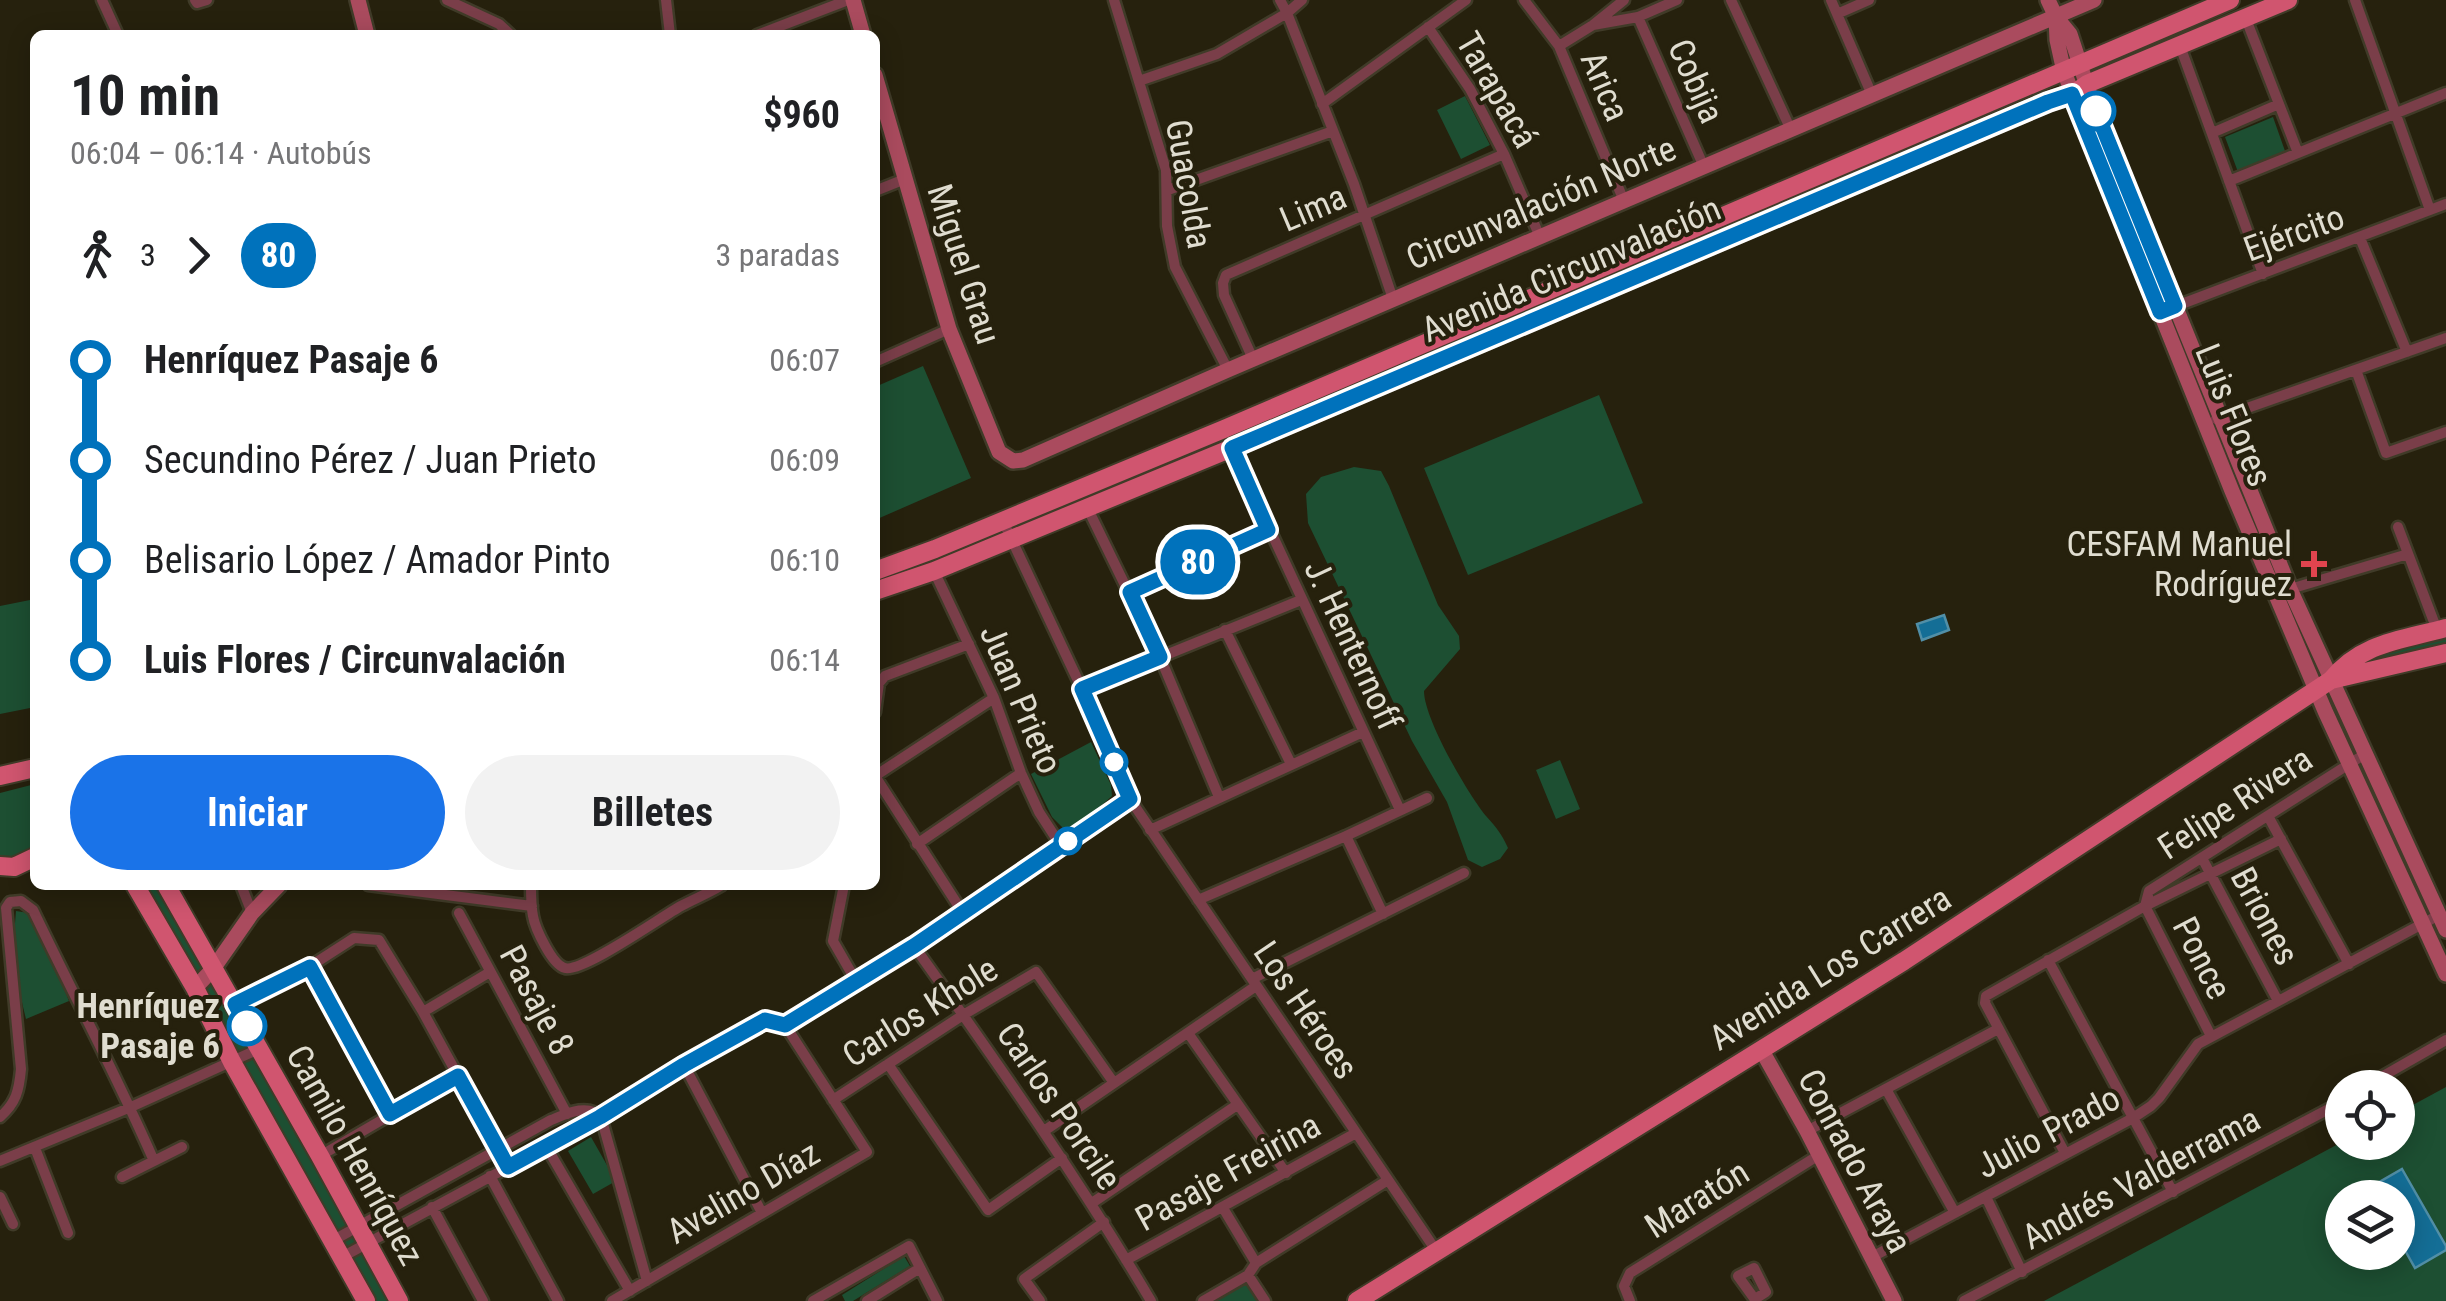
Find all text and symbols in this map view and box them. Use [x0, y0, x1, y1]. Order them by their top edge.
street label: Tarapacá [1447, 25, 1546, 155]
street label: Cobija [1659, 33, 1732, 129]
street label: Arica [1572, 45, 1637, 127]
text: 10 min [70, 64, 220, 128]
unlabelled marker [2077, 92, 2115, 130]
text: $960 [763, 93, 840, 137]
street label: Guacolda [1157, 116, 1220, 252]
street label: Circunvalación Norte [1400, 128, 1682, 279]
text: 06:04 – 06:14 · Autobús [70, 134, 372, 172]
street label: Lima [1274, 176, 1352, 241]
street label: Miguel Grau [918, 179, 1009, 349]
street label: Avenida Circunvalación [1415, 188, 1727, 351]
street label: Ejército [2238, 196, 2350, 270]
icon: walk [70, 228, 125, 283]
icon: forward [171, 228, 226, 283]
text: 80 [261, 235, 296, 276]
text: 3 [140, 236, 156, 274]
text: 3 paradas [716, 236, 840, 274]
text: Henríquez Pasaje 6 [144, 338, 438, 382]
street label: Luis Flores [2186, 338, 2281, 492]
text: 06:07 [769, 341, 840, 379]
text: Secundino Pérez / Juan Prieto [144, 438, 597, 482]
text: 06:09 [769, 441, 840, 479]
place label: CESFAM Manuel Rodríguez [2067, 524, 2292, 605]
line badge: 80 [1153, 530, 1243, 594]
text: Belisario López / Amador Pinto [144, 538, 611, 582]
text: 06:10 [769, 541, 840, 579]
text: 80 [1180, 542, 1216, 583]
marker: CESFAM Manuel Rodríguez [2301, 551, 2327, 577]
street label: J. Henternoff [1295, 553, 1410, 737]
street label: Juan Prieto [971, 619, 1070, 780]
text: Luis Flores / Circunvalación [144, 638, 566, 682]
text: 06:14 [769, 641, 840, 679]
street label: Felipe Rivera [2151, 739, 2320, 868]
unlabelled marker [1101, 749, 1127, 775]
button: Iniciar [70, 755, 445, 870]
button: Billetes [465, 755, 840, 870]
unlabelled marker [1055, 828, 1081, 854]
street label: Briones [2222, 860, 2307, 972]
street label: Avenida Los Carrera [1702, 878, 1958, 1059]
street label: Ponce [2164, 910, 2239, 1006]
street label: Los Héroes [1245, 934, 1366, 1087]
street label: Pasaje 8 [491, 938, 582, 1062]
street label: Carlos Khole [835, 949, 1005, 1076]
place label: Henríquez Pasaje 6 [77, 986, 220, 1067]
marker: Henríquez Pasaje 6 [228, 1007, 266, 1045]
street label: Carlos Porcile [988, 1015, 1129, 1198]
street label: Camilo Henríquez [277, 1038, 432, 1272]
street label: Conrado Araya [1789, 1063, 1920, 1260]
map controls [2325, 1070, 2415, 1270]
button: locate [2325, 1070, 2415, 1160]
street label: Julio Prado [1969, 1078, 2127, 1187]
street label: Andrés Valderrama [2015, 1099, 2267, 1258]
street label: Pasaje Freirina [1129, 1105, 1328, 1240]
street label: Avelino Díaz [660, 1132, 827, 1253]
street label: Maratón [1638, 1152, 1757, 1247]
button: layers [2325, 1180, 2415, 1270]

